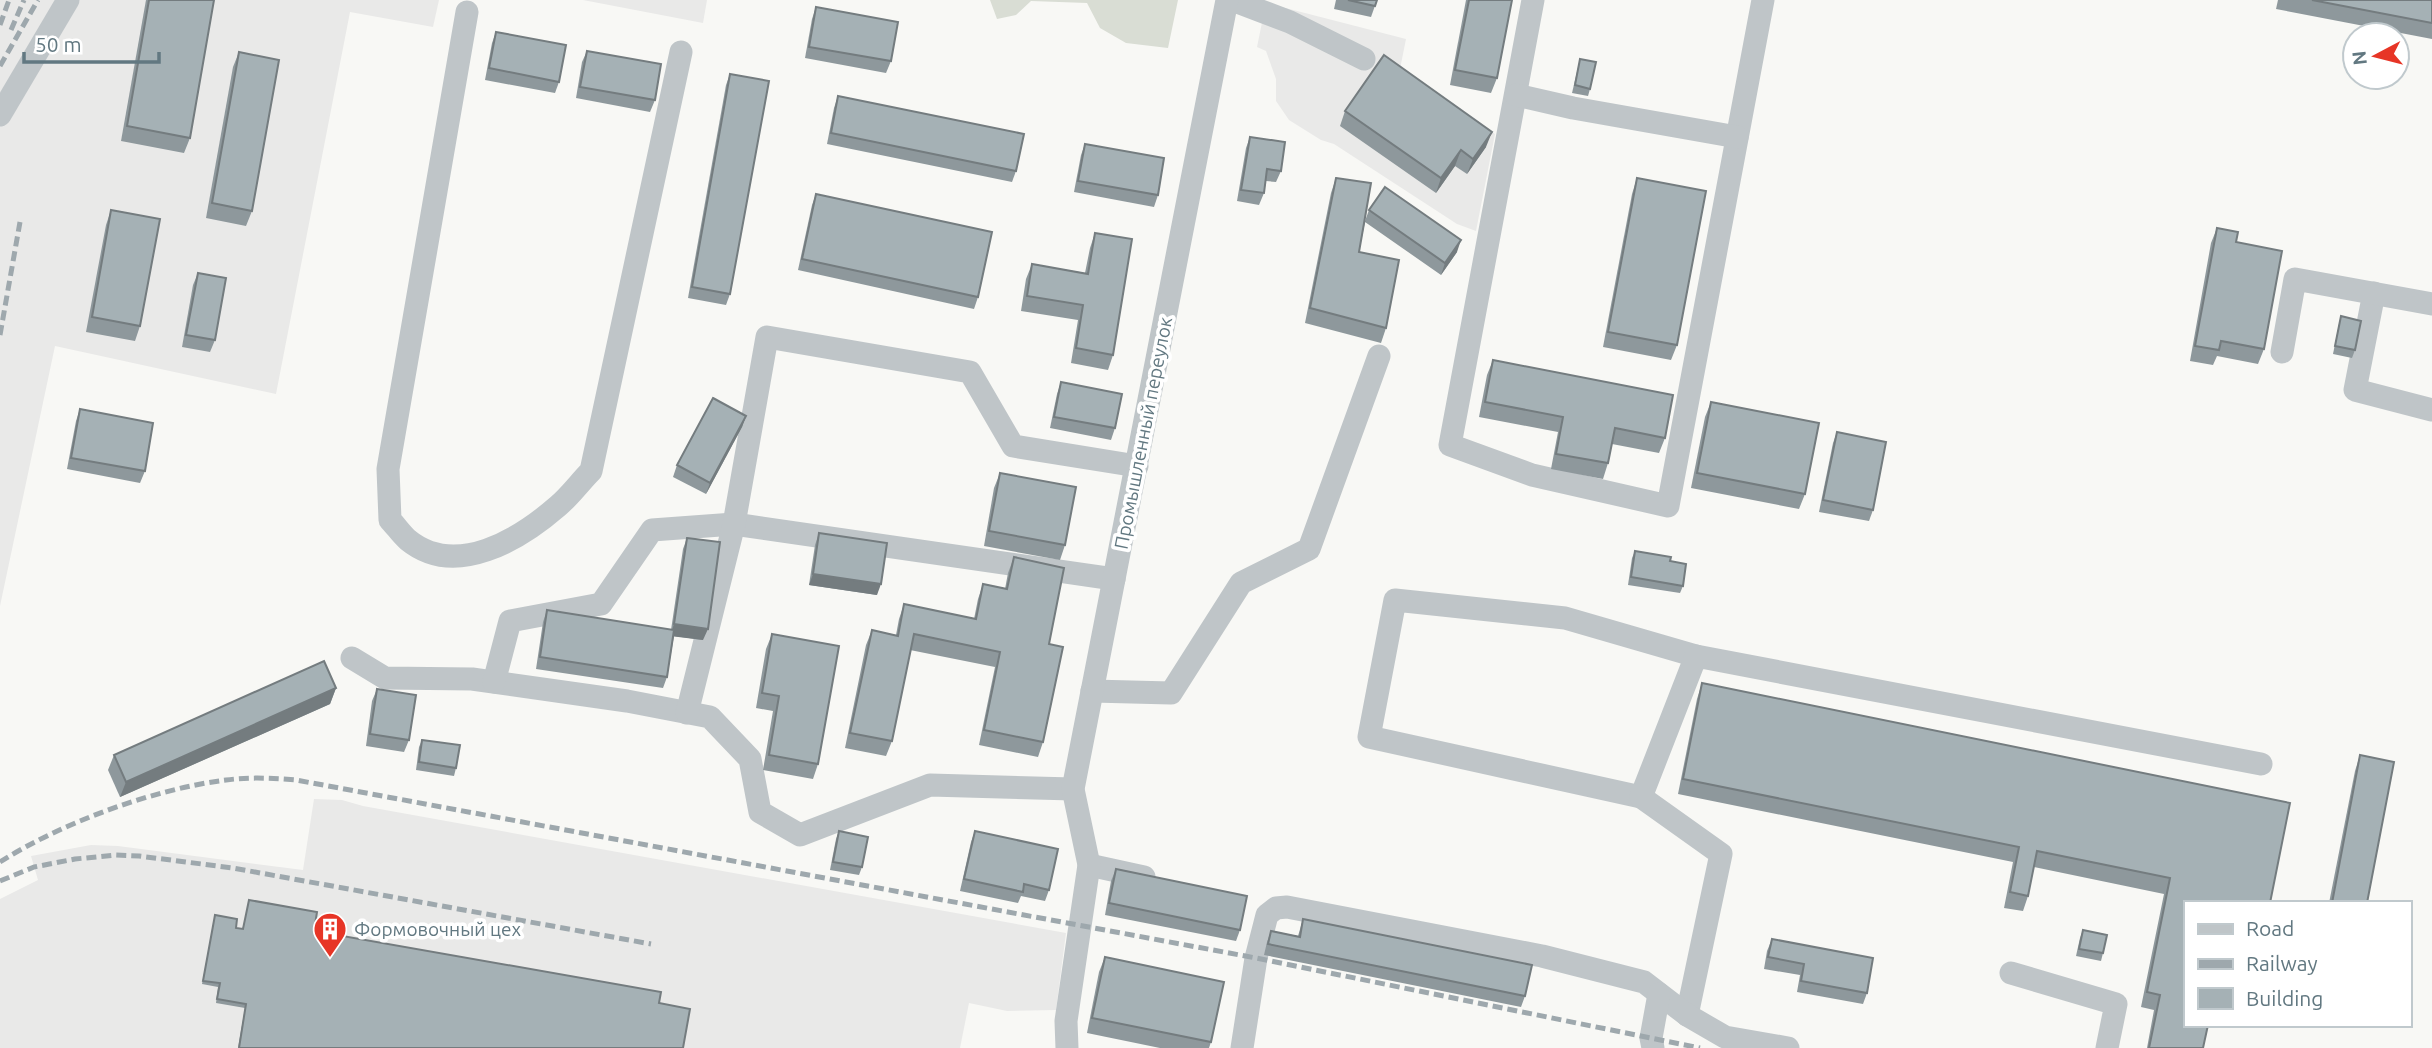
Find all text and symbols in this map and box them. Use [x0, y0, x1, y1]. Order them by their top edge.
scale bar [24, 21, 159, 65]
north arrow [2341, 21, 2411, 91]
text: 50 m [35, 32, 82, 56]
text: N [2347, 50, 2371, 66]
street label: Промышленный переулок [1110, 315, 1176, 551]
legend [2184, 901, 2411, 1027]
building icon: Формовочный цех [311, 910, 349, 959]
text: Road [2246, 916, 2294, 940]
place label: Формовочный цех [354, 918, 521, 940]
text: Railway [2246, 951, 2318, 975]
text: Building [2246, 986, 2323, 1010]

